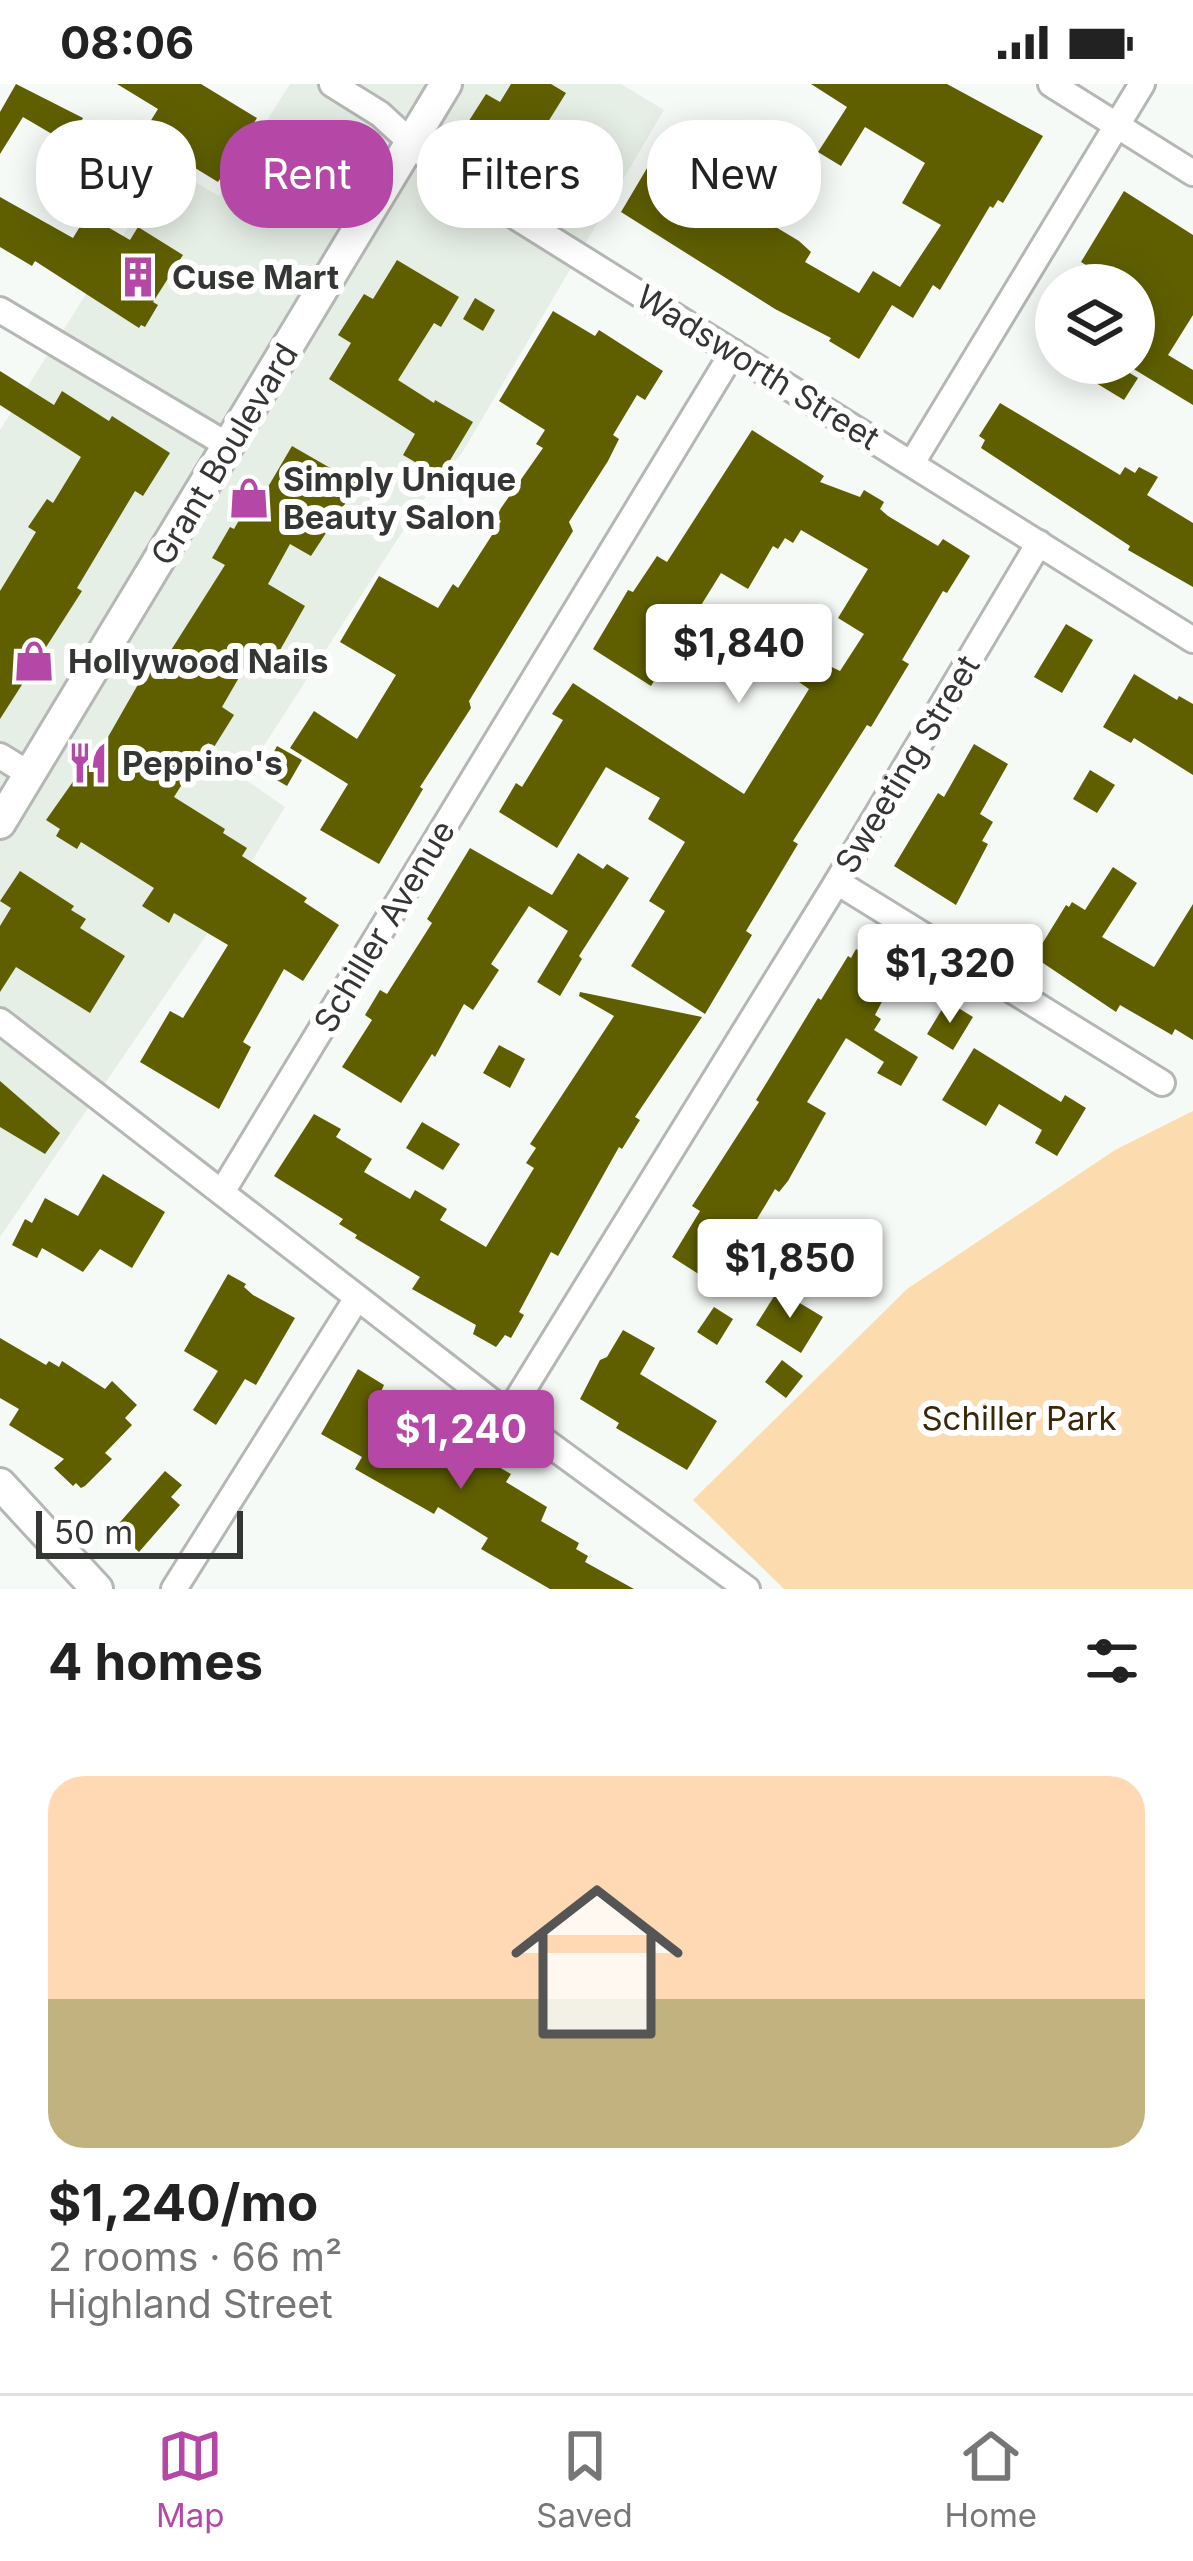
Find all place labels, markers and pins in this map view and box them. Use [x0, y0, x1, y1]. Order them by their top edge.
building icon: Cuse Mart [115, 254, 161, 300]
place label: Cuse Mart [172, 257, 339, 297]
place label: Simply Unique Beauty Salon [283, 459, 516, 537]
shop icon: Simply Unique Beauty Salon [226, 475, 272, 521]
pin: $1,840 [641, 604, 837, 706]
shop icon: Hollywood Nails [11, 638, 57, 684]
place label: Hollywood Nails [68, 641, 328, 681]
restaurant icon: Peppino's [65, 740, 111, 786]
place label: Peppino's [122, 743, 283, 783]
pin: $1,320 [852, 924, 1048, 1026]
pin: $1,850 [692, 1219, 888, 1321]
pin: $1,240 [363, 1390, 559, 1492]

